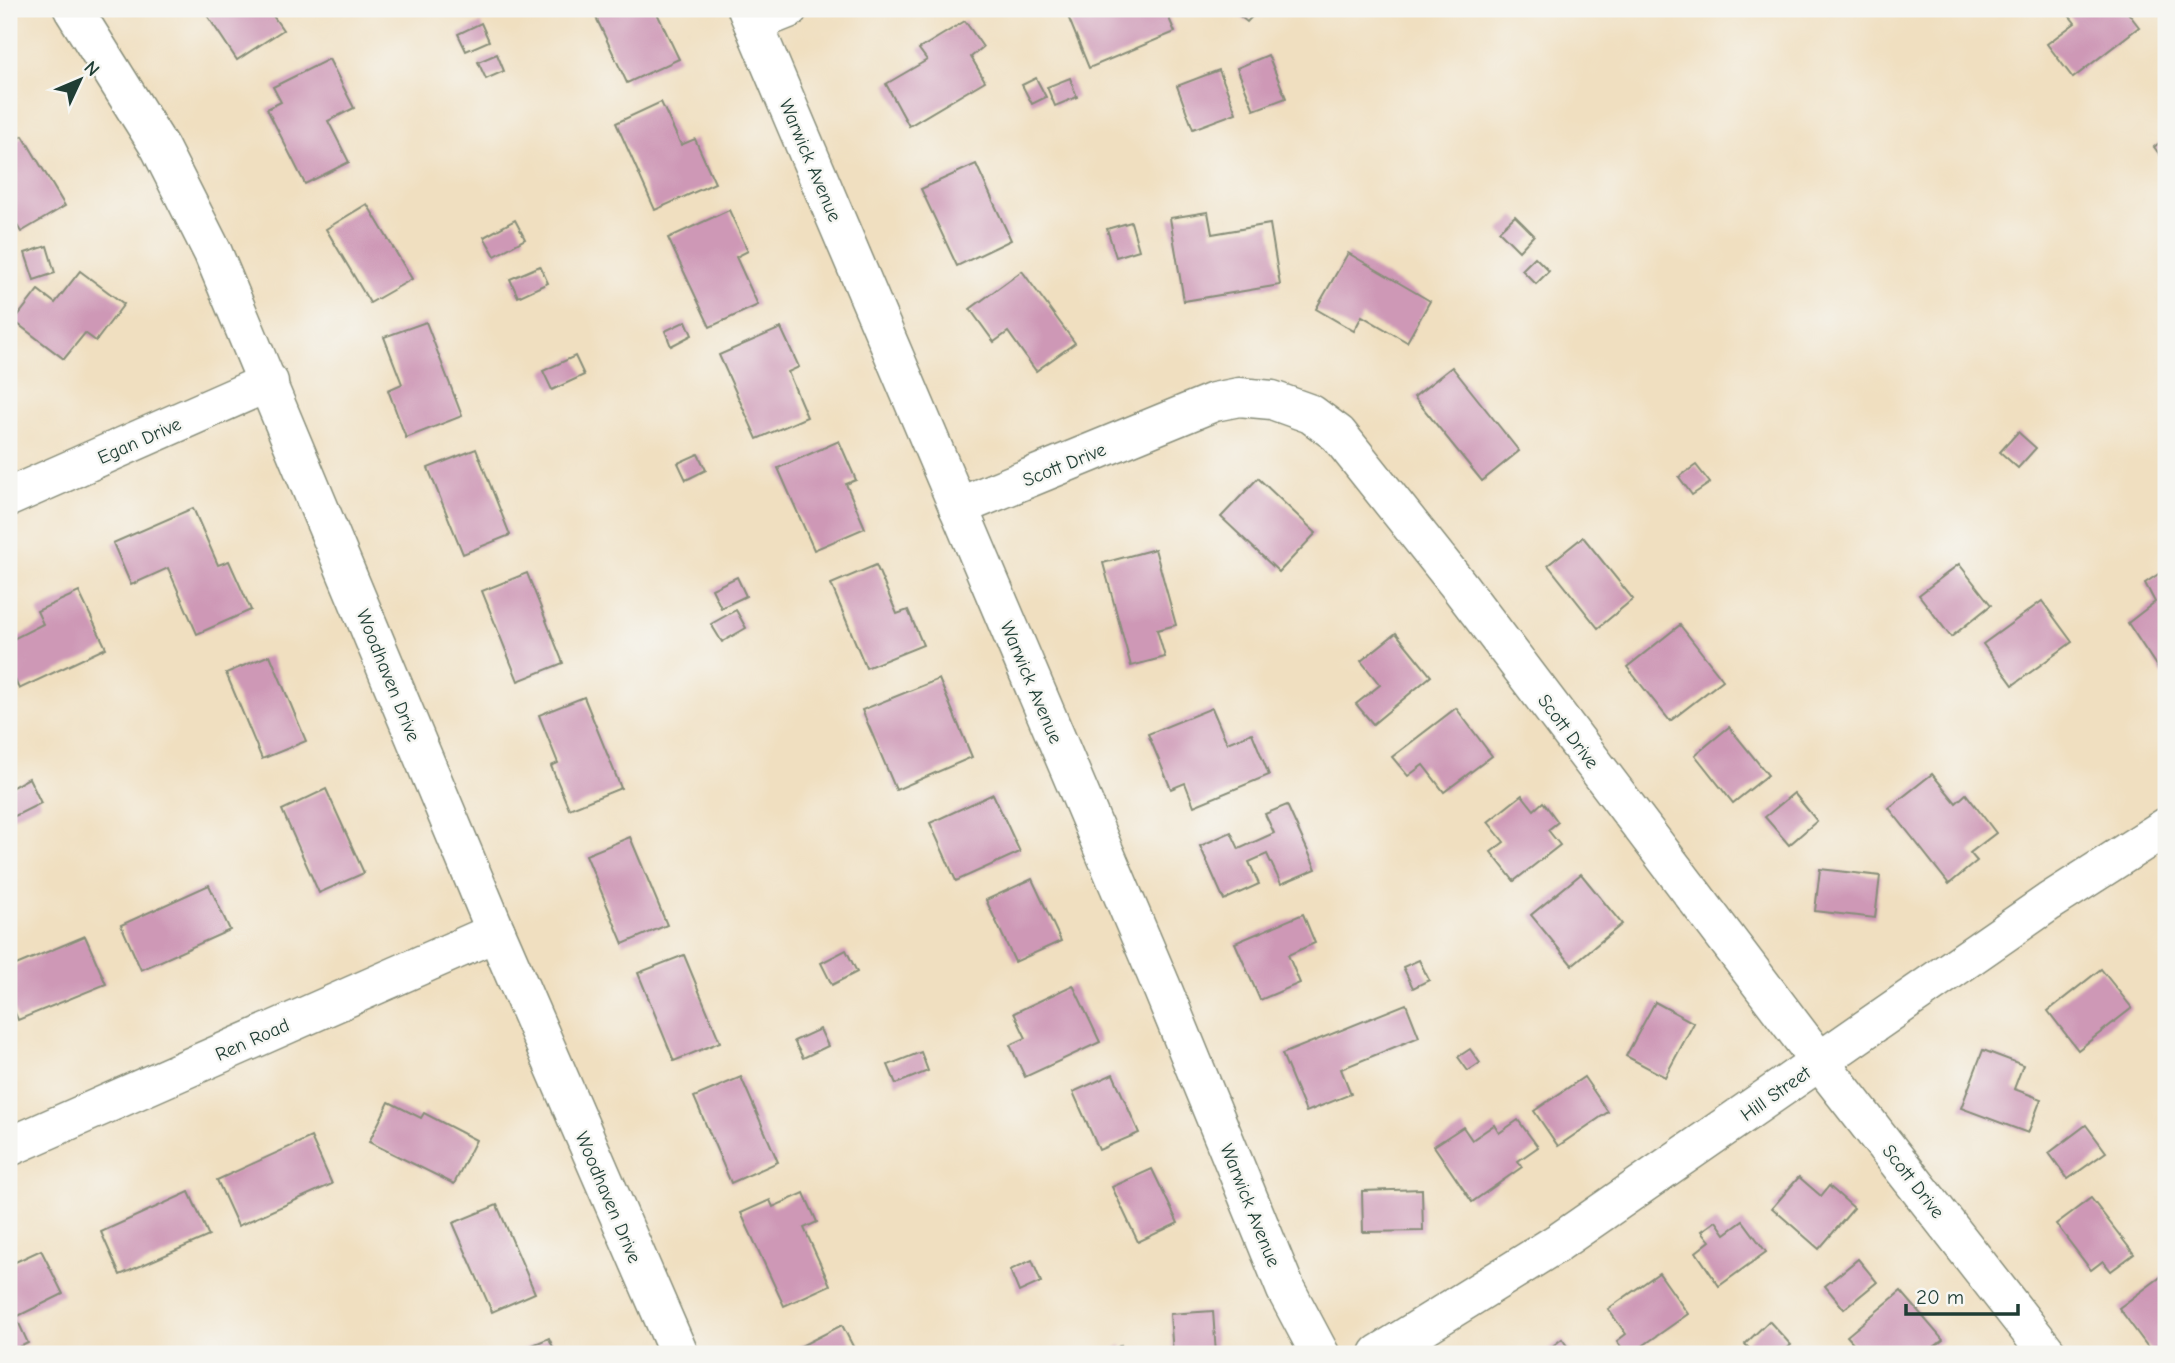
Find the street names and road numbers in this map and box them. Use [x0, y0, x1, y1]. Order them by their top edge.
street label: Warwick Avenue [774, 96, 846, 225]
street label: Egan Drive [94, 413, 185, 469]
street label: Scott Drive [1020, 438, 1109, 492]
street label: Woodhaven Drive [352, 606, 425, 745]
street label: Warwick Avenue [995, 618, 1067, 747]
street label: Scott Drive [1533, 690, 1603, 773]
street label: Ren Road [212, 1014, 293, 1066]
street label: Hill Street [1736, 1061, 1815, 1126]
street label: Woodhaven Drive [570, 1128, 646, 1266]
street label: Scott Drive [1878, 1140, 1949, 1223]
street label: Warwick Avenue [1215, 1141, 1285, 1270]

